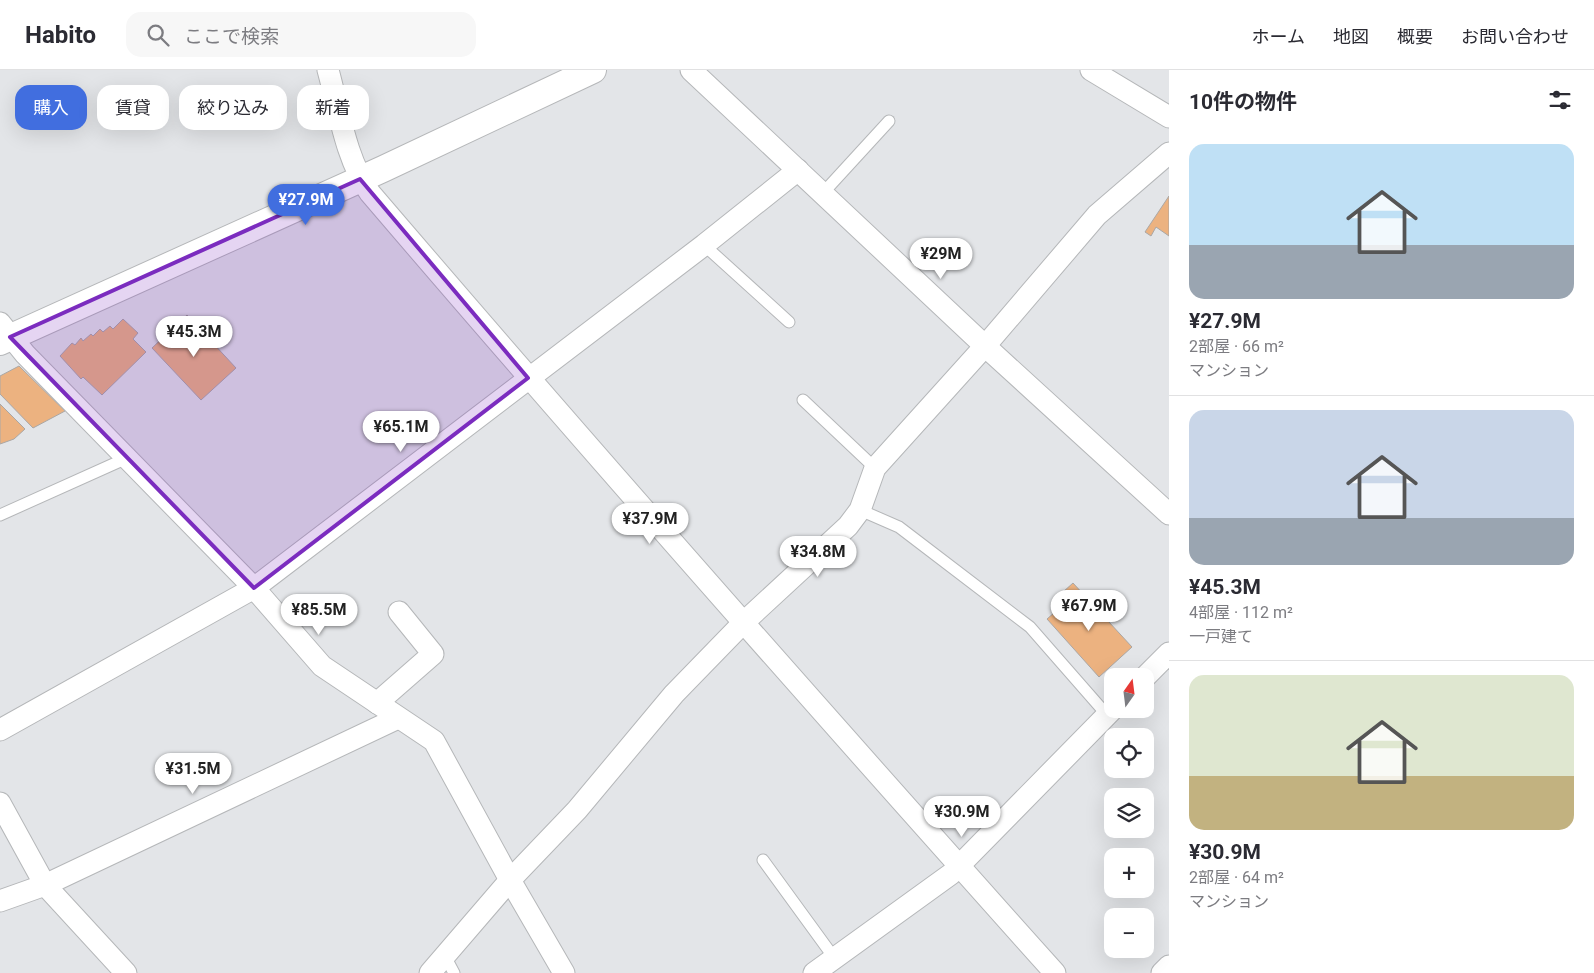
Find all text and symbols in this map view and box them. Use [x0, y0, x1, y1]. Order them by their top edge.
search box [126, 12, 476, 57]
text: Habito [25, 21, 96, 49]
icon: search [144, 21, 172, 49]
text: ここで検索 [184, 25, 279, 48]
text: ホーム [1252, 26, 1305, 47]
text: 地図 [1333, 26, 1369, 47]
text: 概要 [1397, 26, 1433, 47]
text: お問い合わせ [1461, 26, 1569, 47]
chip: 購入 [15, 85, 87, 130]
chip: 賃貸 [97, 85, 169, 130]
chip: 絞り込み [179, 85, 287, 130]
chip: 新着 [297, 85, 369, 130]
icon: filters [1546, 86, 1574, 114]
text: 10件の物件 [1189, 90, 1297, 114]
icon: home [1337, 177, 1427, 267]
pin: ¥27.9M [265, 184, 347, 226]
text: ¥27.9M [279, 190, 333, 209]
pin: ¥29M [911, 238, 971, 280]
text: ¥29M [921, 244, 961, 263]
text: ¥27.9M [1189, 309, 1261, 333]
pin: ¥45.3M [153, 316, 235, 358]
text: ¥45.3M [167, 322, 221, 341]
text: 2部屋 · 66 m² [1189, 337, 1284, 356]
text: マンション [1189, 361, 1269, 380]
pin: ¥65.1M [360, 410, 442, 453]
text: ¥65.1M [374, 417, 428, 436]
icon: home [1337, 442, 1427, 532]
pin: ¥37.9M [609, 502, 691, 545]
text: ¥37.9M [623, 509, 677, 528]
pin: ¥34.8M [777, 536, 859, 578]
text: ¥34.8M [791, 542, 845, 561]
text: ¥45.3M [1189, 575, 1261, 599]
pin: ¥67.9M [1048, 590, 1130, 632]
pin: ¥85.5M [278, 594, 360, 636]
text: ¥67.9M [1062, 596, 1116, 615]
text: ¥85.5M [292, 600, 346, 619]
text: 4部屋 · 112 m² [1189, 603, 1293, 622]
text: 一戸建て [1189, 627, 1253, 646]
north arrow [1104, 668, 1154, 718]
map controls [1104, 668, 1154, 958]
icon: home [1337, 707, 1427, 797]
button: locate [1104, 728, 1154, 778]
pin: ¥31.5M [152, 752, 234, 795]
text: ¥31.5M [166, 759, 220, 778]
button: layers [1104, 788, 1154, 838]
pin: ¥30.9M [921, 796, 1003, 838]
text: ¥30.9M [935, 802, 989, 821]
text: ¥30.9M [1189, 840, 1261, 864]
button: + [1104, 848, 1154, 898]
text: 2部屋 · 64 m² [1189, 868, 1284, 887]
text: マンション [1189, 892, 1269, 911]
button: − [1104, 908, 1154, 958]

